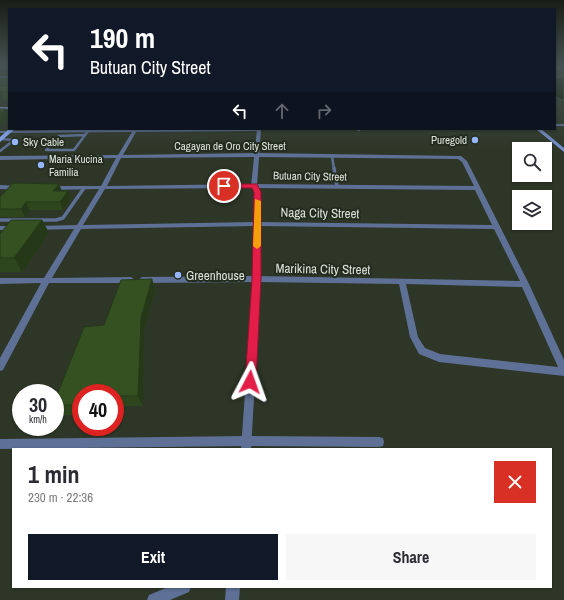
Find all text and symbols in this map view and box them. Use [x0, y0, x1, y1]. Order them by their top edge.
text: 190 m [90, 19, 155, 57]
icon: left [24, 24, 76, 76]
text: Butuan City Street [90, 55, 211, 80]
icon: left [229, 100, 251, 122]
icon: ahead [271, 100, 293, 122]
icon: right [313, 100, 335, 122]
place label: Puregold [431, 133, 467, 147]
place label: Sky Cable [23, 135, 64, 149]
marker: Puregold [470, 135, 480, 145]
marker: Sky Cable [10, 137, 20, 147]
street label: Cagayan de Oro City Street [174, 139, 286, 153]
map controls [512, 142, 552, 230]
button: search [512, 142, 552, 182]
place label: Maria Kucina Familia [49, 152, 103, 179]
marker: Maria Kucina Familia [36, 160, 46, 170]
street label: Butuan City Street [273, 168, 347, 184]
pin [207, 169, 241, 203]
icon: arrive [213, 175, 235, 197]
button: layers [512, 190, 552, 230]
street label: Naga City Street [280, 204, 360, 222]
street label: Marikina City Street [275, 260, 371, 278]
place label: Greenhouse [186, 267, 245, 284]
marker: Greenhouse [173, 270, 183, 280]
position arrow [229, 361, 271, 403]
speed limit sign: 40 [72, 384, 124, 436]
text: 30 [29, 391, 47, 418]
text: km/h [29, 413, 47, 426]
text: 1 min [28, 458, 79, 490]
button: close [494, 461, 536, 503]
text: 230 m · 22:36 [28, 489, 93, 506]
button: Exit [28, 534, 278, 580]
button: Share [286, 534, 536, 580]

